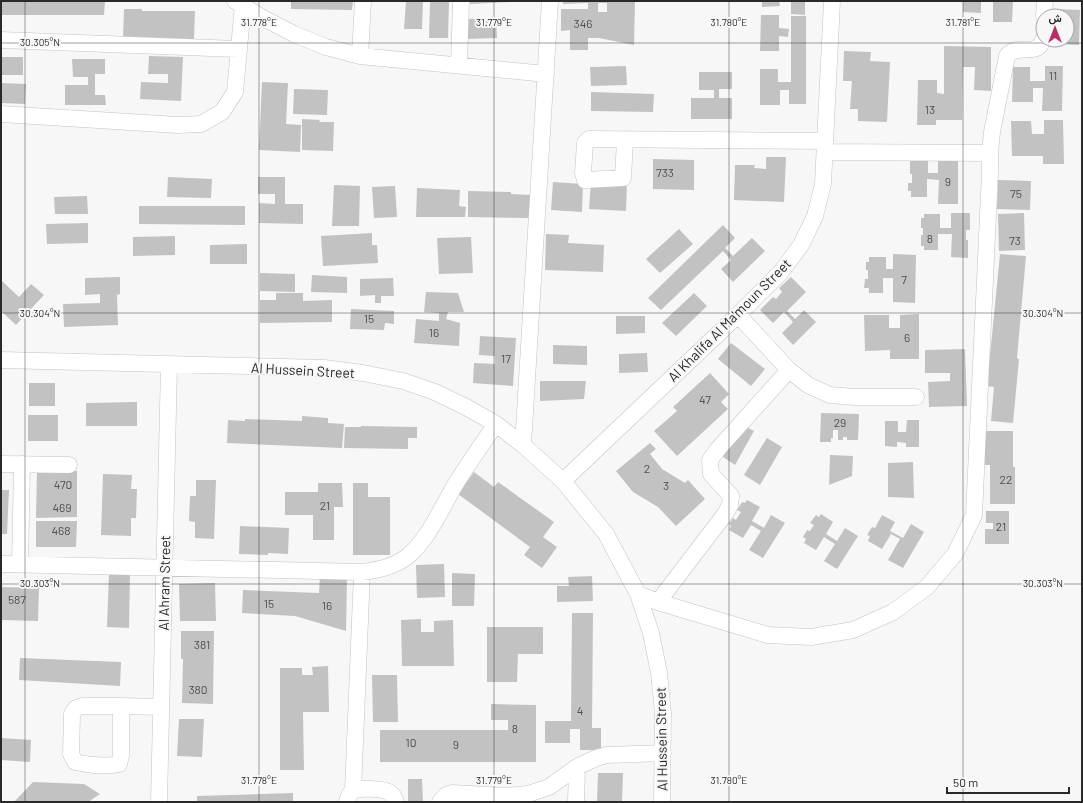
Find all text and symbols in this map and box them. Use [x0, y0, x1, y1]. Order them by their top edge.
north arrow [1035, 8, 1075, 48]
text: ش [1048, 11, 1062, 25]
text: 31.778°E [241, 16, 277, 28]
text: 31.779°E [476, 16, 512, 28]
house number: 346 [574, 16, 592, 30]
text: 31.780°E [711, 16, 747, 28]
text: 31.781°E [946, 16, 980, 28]
text: 30.305°N [20, 36, 60, 48]
house number: 11 [1049, 68, 1057, 82]
house number: 13 [925, 102, 935, 116]
house number: 733 [656, 165, 674, 179]
house number: 9 [945, 174, 951, 188]
house number: 75 [1010, 186, 1022, 200]
house number: 8 [927, 231, 933, 245]
house number: 73 [1009, 233, 1021, 247]
street label: Al Khalifa Al Ma'moun Street [664, 255, 794, 385]
house number: 7 [901, 272, 907, 286]
text: 30.304°N [20, 307, 60, 319]
text: 30.304°N [1023, 307, 1063, 319]
house number: 15 [364, 311, 374, 325]
house number: 16 [429, 325, 439, 339]
house number: 6 [904, 330, 910, 344]
house number: 17 [501, 351, 511, 365]
street label: Al Hussein Street [251, 359, 355, 381]
house number: 47 [699, 392, 711, 406]
house number: 29 [834, 415, 846, 429]
house number: 2 [644, 461, 650, 475]
house number: 22 [1000, 472, 1012, 486]
house number: 470 [54, 477, 72, 491]
house number: 3 [663, 478, 669, 492]
house number: 21 [320, 498, 330, 512]
house number: 469 [52, 500, 72, 514]
house number: 21 [996, 519, 1006, 533]
house number: 468 [51, 523, 71, 537]
street label: Al Ahram Street [155, 535, 173, 631]
text: 30.303°N [20, 577, 60, 589]
text: 30.303°N [1023, 577, 1063, 589]
house number: 587 [8, 592, 26, 606]
house number: 15 [264, 596, 274, 610]
house number: 16 [322, 598, 332, 612]
house number: 381 [194, 637, 210, 651]
house number: 380 [188, 682, 208, 696]
street label: Al Hussein Street [652, 687, 670, 791]
house number: 4 [577, 703, 583, 717]
house number: 8 [512, 721, 518, 735]
house number: 10 [406, 735, 416, 749]
house number: 9 [453, 737, 459, 751]
scale bar [947, 769, 1069, 795]
text: 31.778°E [241, 774, 277, 786]
text: 31.779°E [476, 774, 512, 786]
text: 31.780°E [711, 774, 747, 786]
text: 50 m [953, 775, 978, 789]

